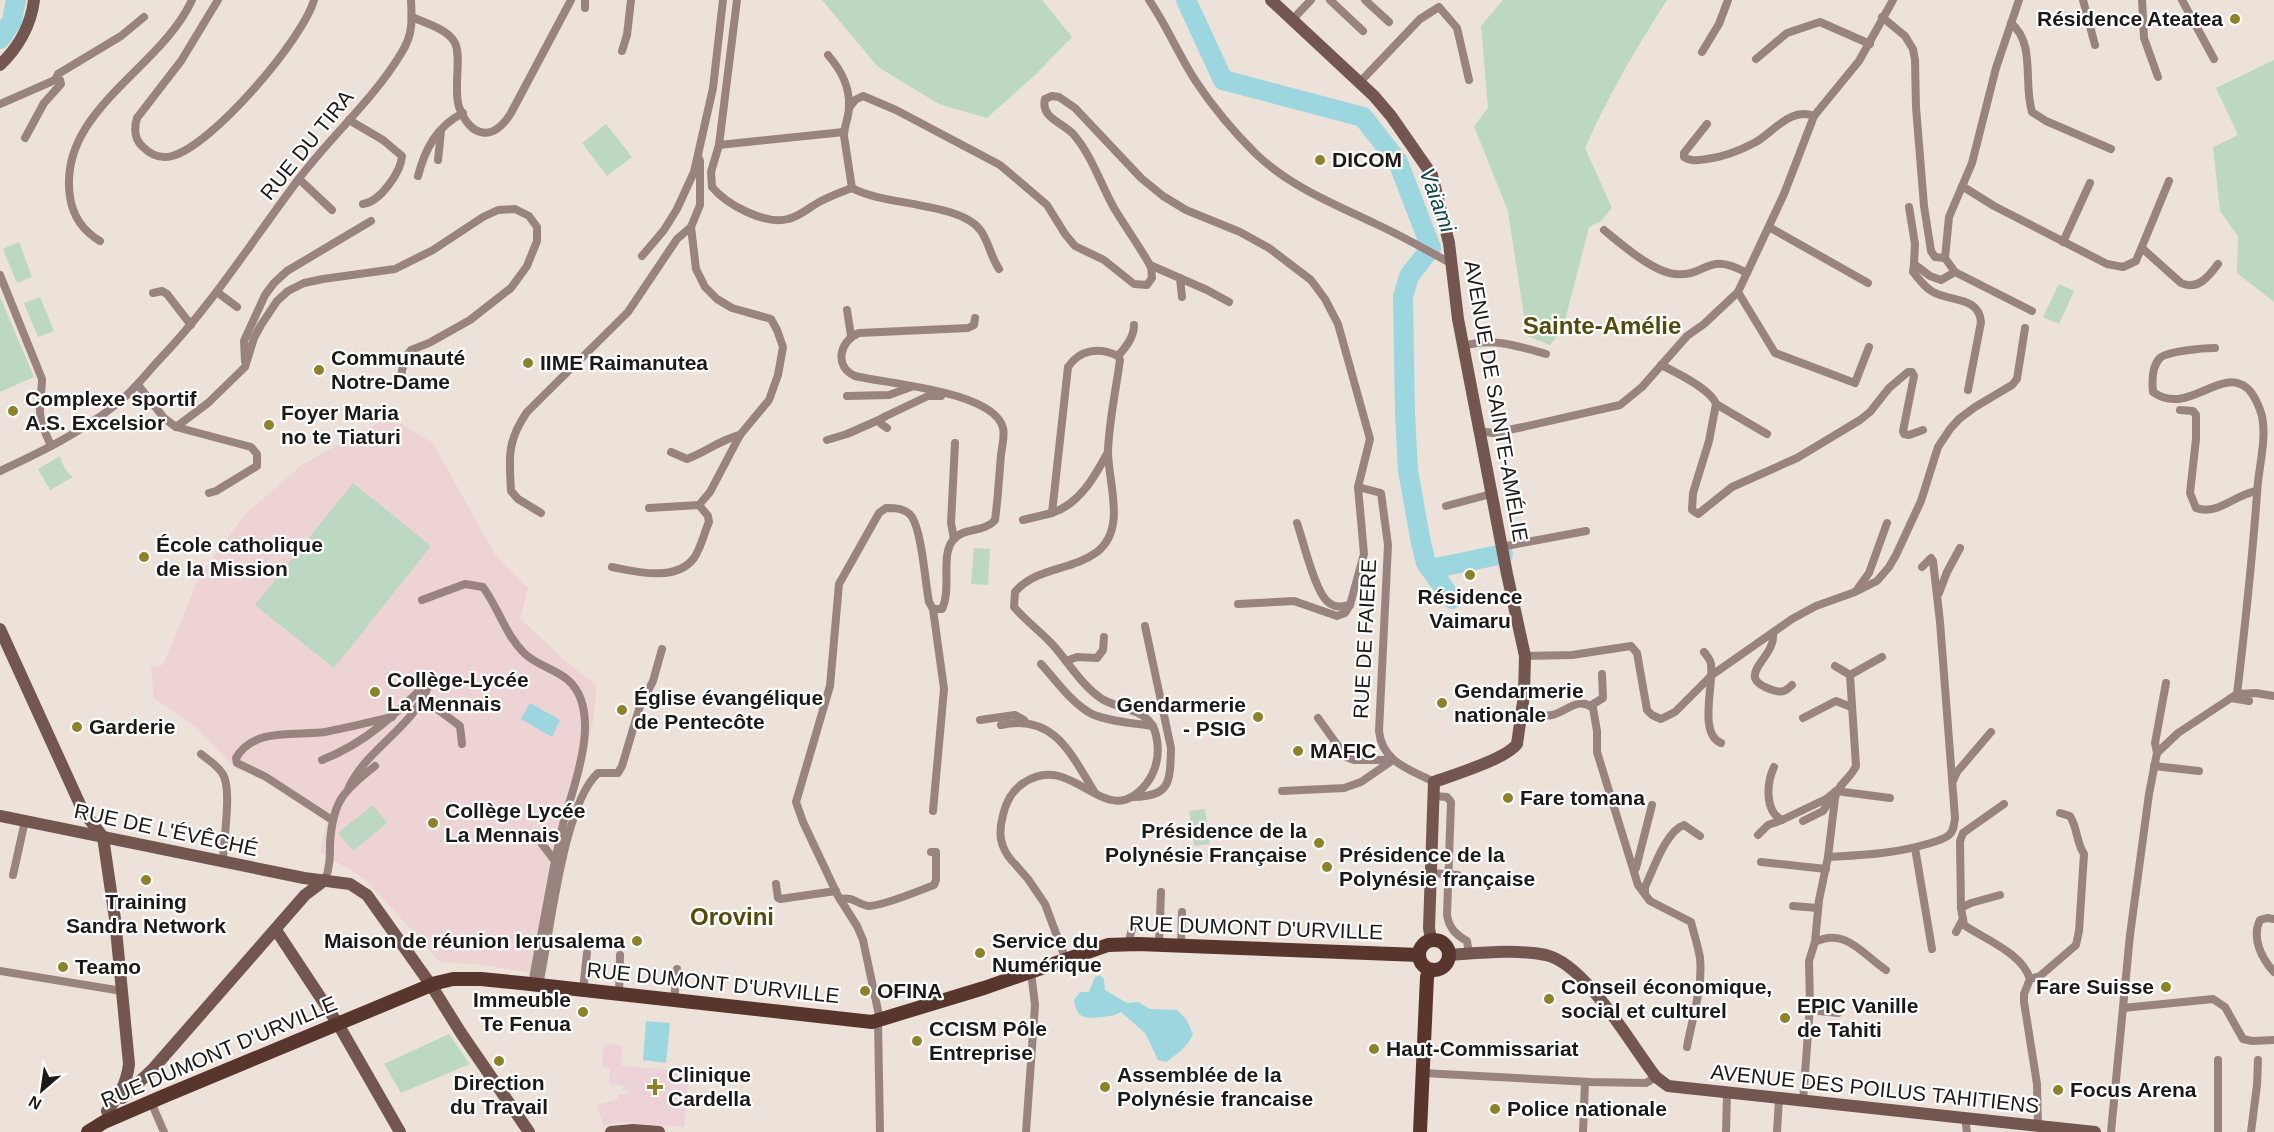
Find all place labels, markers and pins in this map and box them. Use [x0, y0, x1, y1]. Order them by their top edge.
place label: Résidence Ateatea [2037, 7, 2223, 30]
marker: Résidence Ateatea [2228, 12, 2242, 26]
place label: DICOM [1332, 148, 1402, 171]
marker: DICOM [1313, 153, 1327, 167]
place label: Communauté Notre-Dame [331, 346, 465, 393]
place label: IIME Raimanutea [540, 351, 708, 374]
marker: IIME Raimanutea [521, 356, 535, 370]
marker: Communauté Notre-Dame [312, 363, 326, 377]
place label: Complexe sportif A.S. Excelsior [25, 387, 198, 434]
place label: Foyer Maria no te Tiaturi [281, 401, 401, 448]
marker: Complexe sportif A.S. Excelsior [6, 404, 20, 418]
marker: Foyer Maria no te Tiaturi [262, 418, 276, 432]
place label: École catholique de la Mission [156, 533, 323, 580]
marker: École catholique de la Mission [137, 550, 151, 564]
marker: Résidence Vaimaru [1463, 568, 1477, 582]
place label: Résidence Vaimaru [1417, 585, 1523, 632]
place label: Collège-Lycée La Mennais [387, 668, 529, 715]
place label: Gendarmerie nationale [1454, 679, 1584, 726]
marker: Collège-Lycée La Mennais [368, 685, 382, 699]
place label: Église évangélique de Pentecôte [634, 686, 823, 733]
place label: Gendarmerie - PSIG [1116, 693, 1246, 740]
marker: Gendarmerie nationale [1435, 696, 1449, 710]
marker: Église évangélique de Pentecôte [615, 703, 629, 717]
marker: Gendarmerie - PSIG [1251, 710, 1265, 724]
place label: Garderie [89, 715, 175, 738]
marker: Garderie [70, 720, 84, 734]
place label: MAFIC [1310, 739, 1377, 762]
marker: MAFIC [1291, 744, 1305, 758]
place label: Fare tomana [1520, 786, 1645, 809]
marker: Fare tomana [1501, 791, 1515, 805]
place label: Collège Lycée La Mennais [445, 799, 585, 846]
marker: Collège Lycée La Mennais [426, 816, 440, 830]
place label: Présidence de la Polynésie Française [1105, 819, 1307, 866]
marker: Présidence de la Polynésie Française [1312, 836, 1326, 850]
place label: Présidence de la Polynésie française [1339, 843, 1535, 890]
marker: Présidence de la Polynésie française [1320, 860, 1334, 874]
marker: Training Sandra Network [139, 873, 153, 887]
place label: Training Sandra Network [66, 890, 226, 937]
place label: Maison de réunion Ierusalema [324, 929, 625, 952]
place label: Service du Numérique [992, 929, 1102, 976]
marker: Maison de réunion Ierusalema [630, 934, 644, 948]
marker: Service du Numérique [973, 946, 987, 960]
place label: Teamo [75, 955, 141, 978]
marker: Teamo [56, 960, 70, 974]
place label: Conseil économique, social et culturel [1561, 975, 1772, 1022]
place label: Fare Suisse [2036, 975, 2154, 998]
place label: OFINA [877, 979, 942, 1002]
marker: Fare Suisse [2159, 980, 2173, 994]
marker: OFINA [858, 984, 872, 998]
place label: Immeuble Te Fenua [473, 988, 571, 1035]
marker: Conseil économique, social et culturel [1542, 992, 1556, 1006]
place label: EPIC Vanille de Tahiti [1797, 994, 1918, 1041]
marker: Immeuble Te Fenua [576, 1005, 590, 1019]
marker: EPIC Vanille de Tahiti [1778, 1011, 1792, 1025]
place label: CCISM Pôle Entreprise [929, 1017, 1047, 1064]
marker: CCISM Pôle Entreprise [910, 1034, 924, 1048]
place label: Haut-Commissariat [1386, 1037, 1579, 1060]
marker: Haut-Commissariat [1367, 1042, 1381, 1056]
marker: Direction du Travail [492, 1054, 506, 1068]
place label: Clinique Cardella [668, 1063, 751, 1110]
place label: Assemblée de la Polynésie francaise [1117, 1063, 1313, 1110]
place label: Direction du Travail [450, 1071, 548, 1118]
marker: Clinique Cardella [646, 1078, 664, 1096]
place label: Focus Arena [2070, 1078, 2197, 1101]
marker: Assemblée de la Polynésie francaise [1098, 1080, 1112, 1094]
marker: Focus Arena [2051, 1083, 2065, 1097]
place label: Police nationale [1507, 1097, 1667, 1120]
marker: Police nationale [1488, 1102, 1502, 1116]

